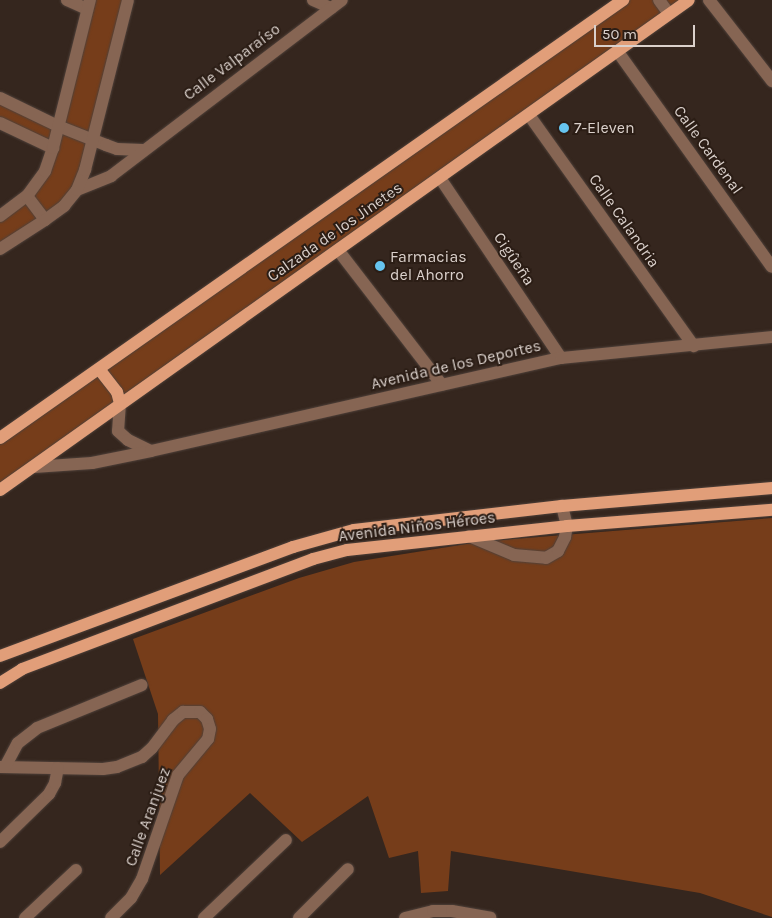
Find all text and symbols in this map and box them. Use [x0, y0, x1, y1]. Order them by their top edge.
scale bar [597, 15, 698, 47]
street label: Calle Valparaíso [180, 19, 284, 105]
text: 50 m [602, 25, 637, 43]
street label: Calle Cardenal [669, 102, 747, 198]
place label: 7-Eleven [574, 118, 635, 138]
marker: 7-Eleven [558, 122, 570, 134]
street label: Calle Calandria [585, 170, 663, 272]
street label: Calzada de los Jinetes [264, 178, 406, 286]
street label: Cigûeña [489, 229, 539, 289]
place label: Farmacias del Ahorro [390, 247, 467, 285]
marker: Farmacias del Ahorro [374, 260, 386, 272]
street label: Avenida de los Deportes [369, 336, 543, 394]
street label: Avenida Niños Héroes [337, 508, 497, 546]
street label: Calle Aranjuez [121, 765, 175, 869]

